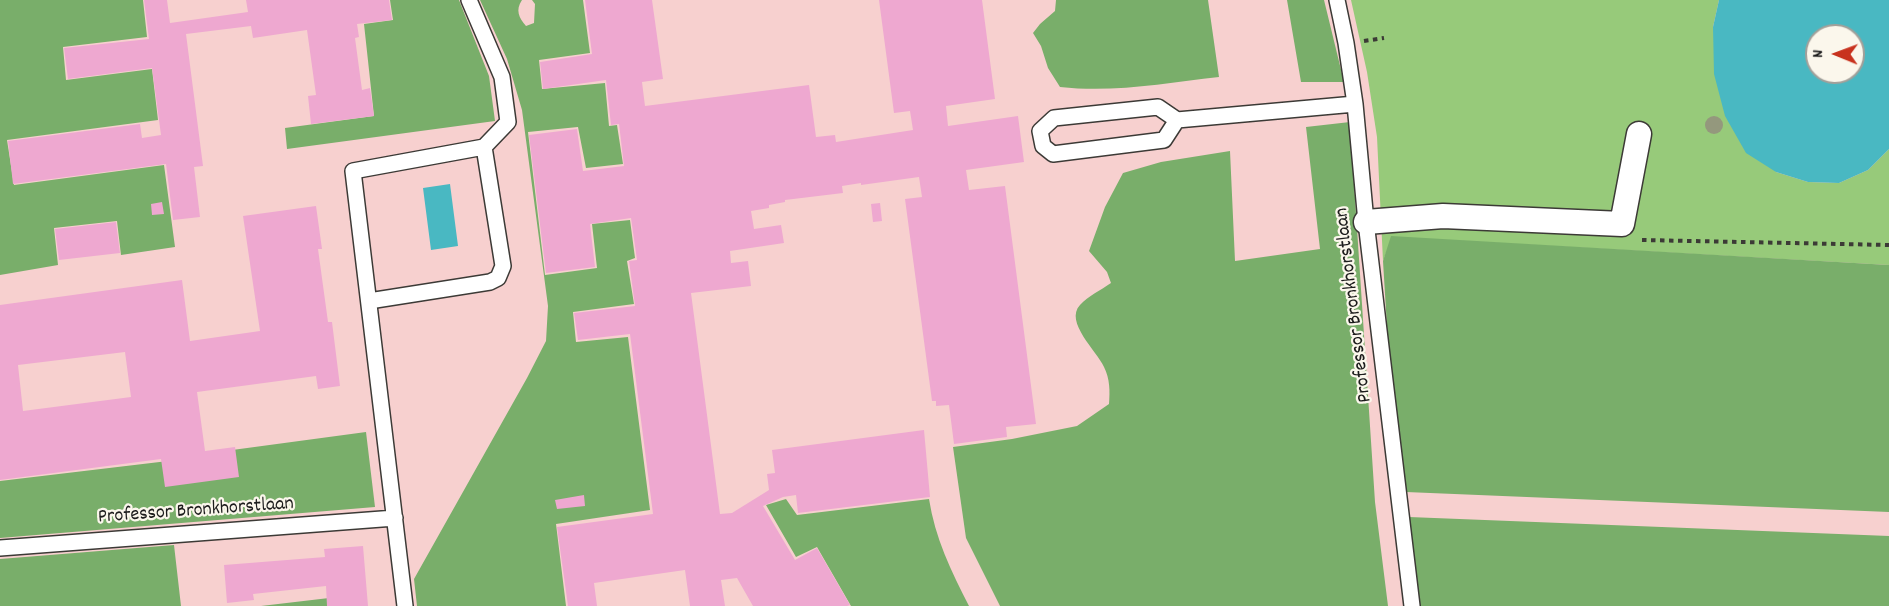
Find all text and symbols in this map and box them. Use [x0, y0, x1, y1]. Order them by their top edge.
north arrow [1805, 24, 1865, 84]
text: N [1807, 50, 1830, 58]
street label: Professor Bronkhorstlaan [1331, 206, 1379, 404]
street label: Professor Bronkhorstlaan [97, 493, 295, 531]

